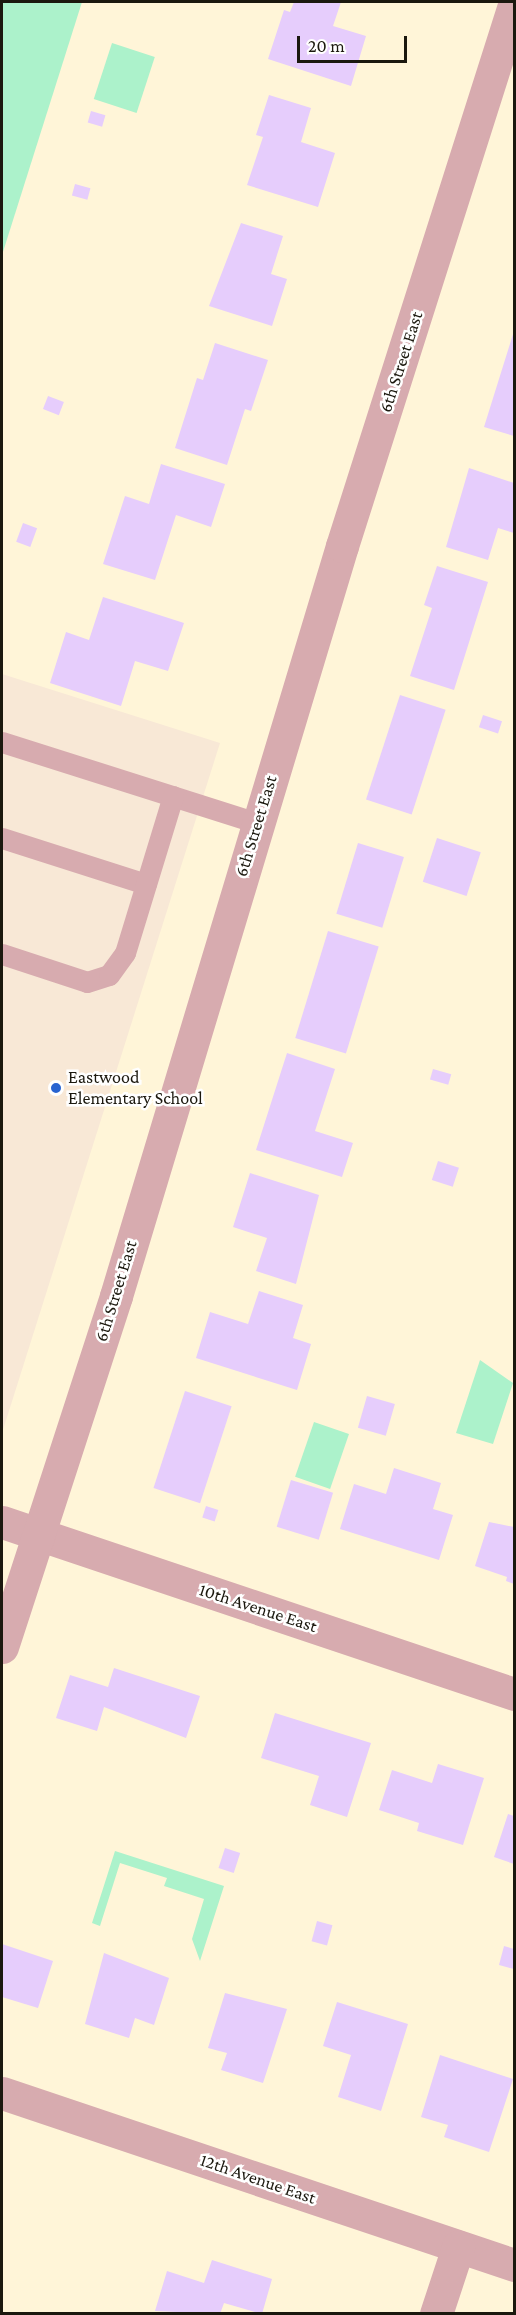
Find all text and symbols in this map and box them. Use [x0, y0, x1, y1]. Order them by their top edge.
scale bar [300, 24, 410, 62]
text: 20 m [308, 36, 345, 56]
street label: 6th Street East [375, 309, 427, 415]
street label: 6th Street East [230, 773, 282, 879]
place label: Eastwood Elementary School [68, 1067, 203, 1110]
marker: Eastwood Elementary School [49, 1081, 63, 1095]
street label: 6th Street East [90, 1238, 142, 1344]
street label: 10th Avenue East [196, 1579, 320, 1637]
street label: 12th Avenue East [197, 2149, 319, 2209]

